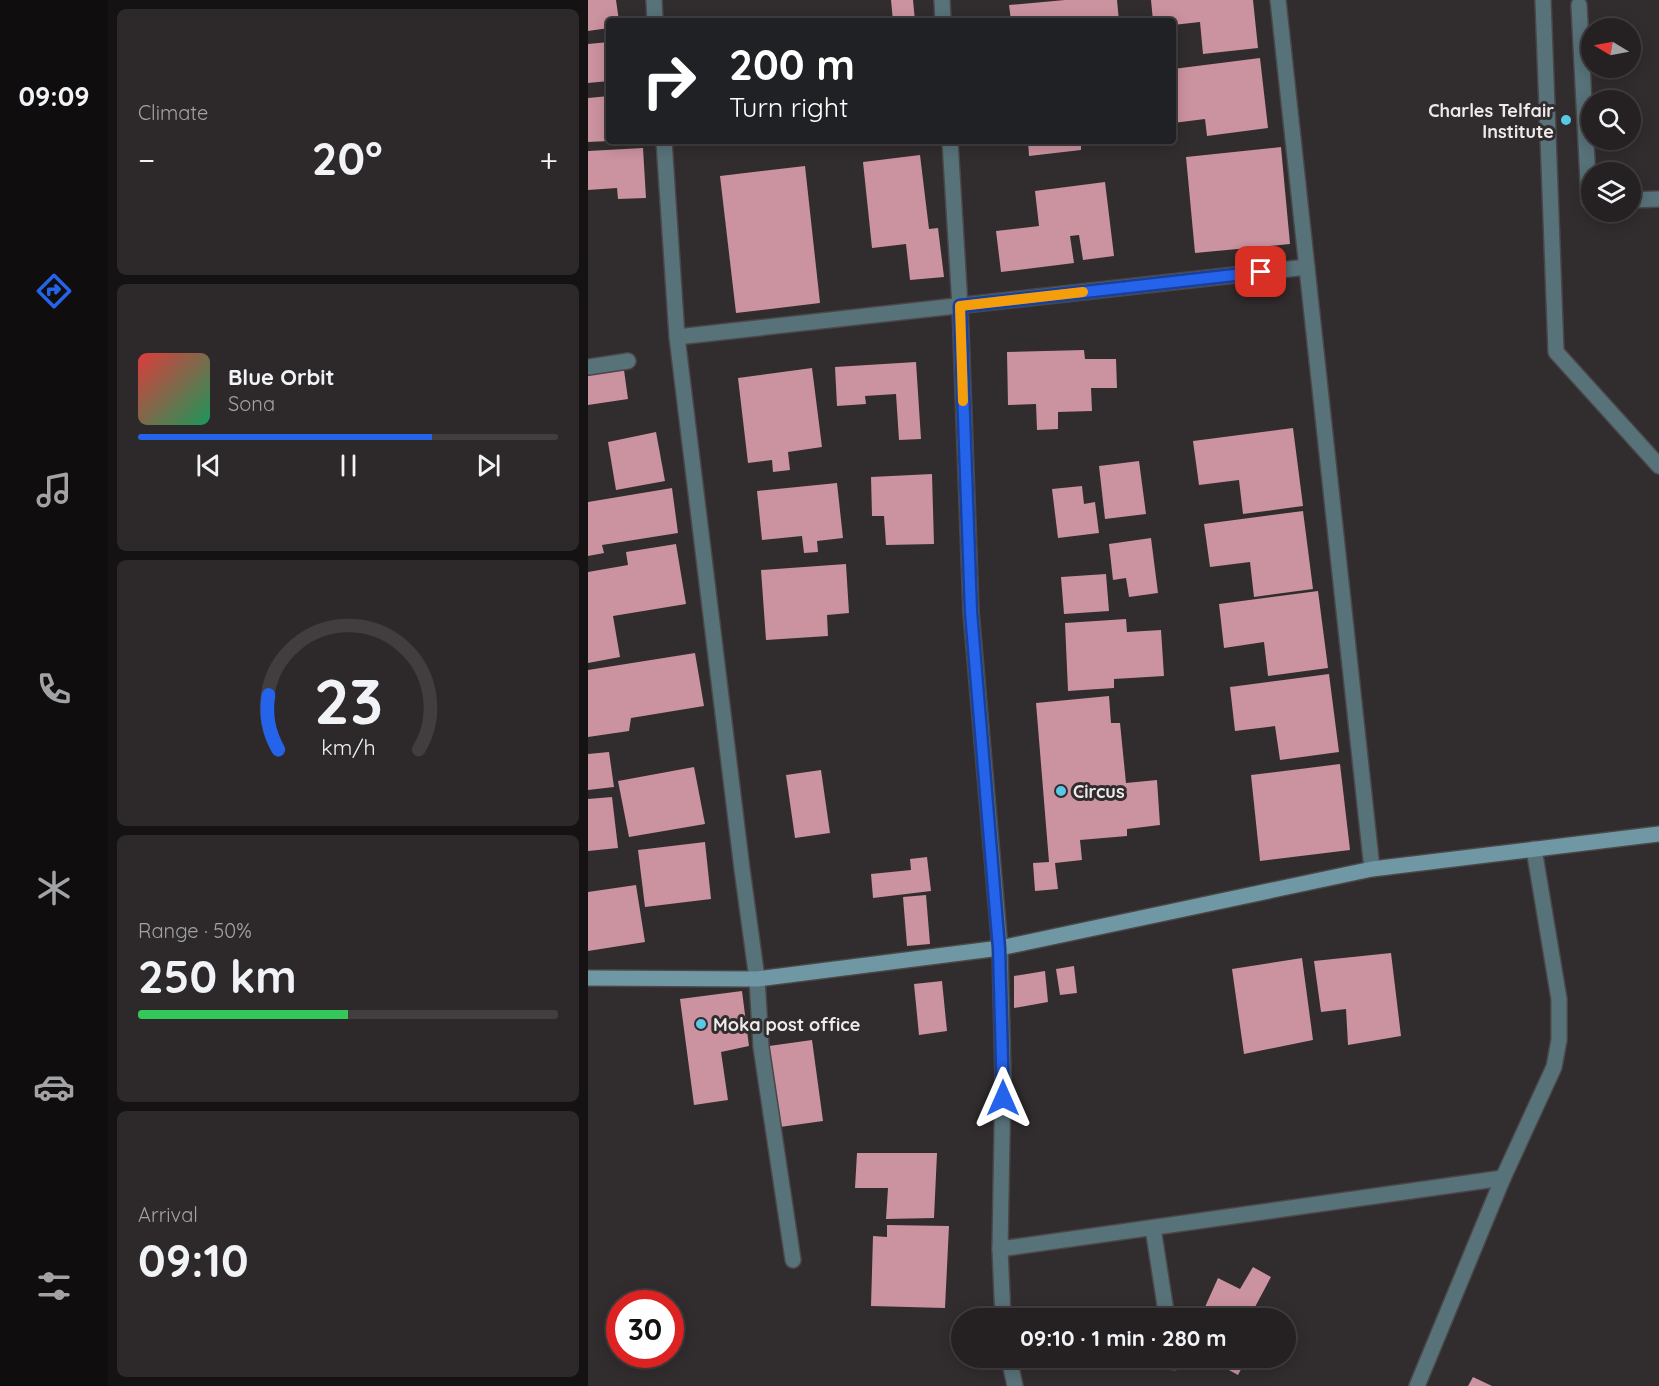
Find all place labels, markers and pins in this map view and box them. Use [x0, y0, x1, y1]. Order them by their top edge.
place label: Charles Telfair Institute [1428, 99, 1554, 143]
marker: Charles Telfair Institute [1559, 113, 1573, 127]
pin [1235, 246, 1286, 297]
place label: Circus [1073, 780, 1125, 803]
marker: Circus [1054, 784, 1068, 798]
place label: Moka post office [713, 1013, 860, 1036]
marker: Moka post office [694, 1017, 708, 1031]

